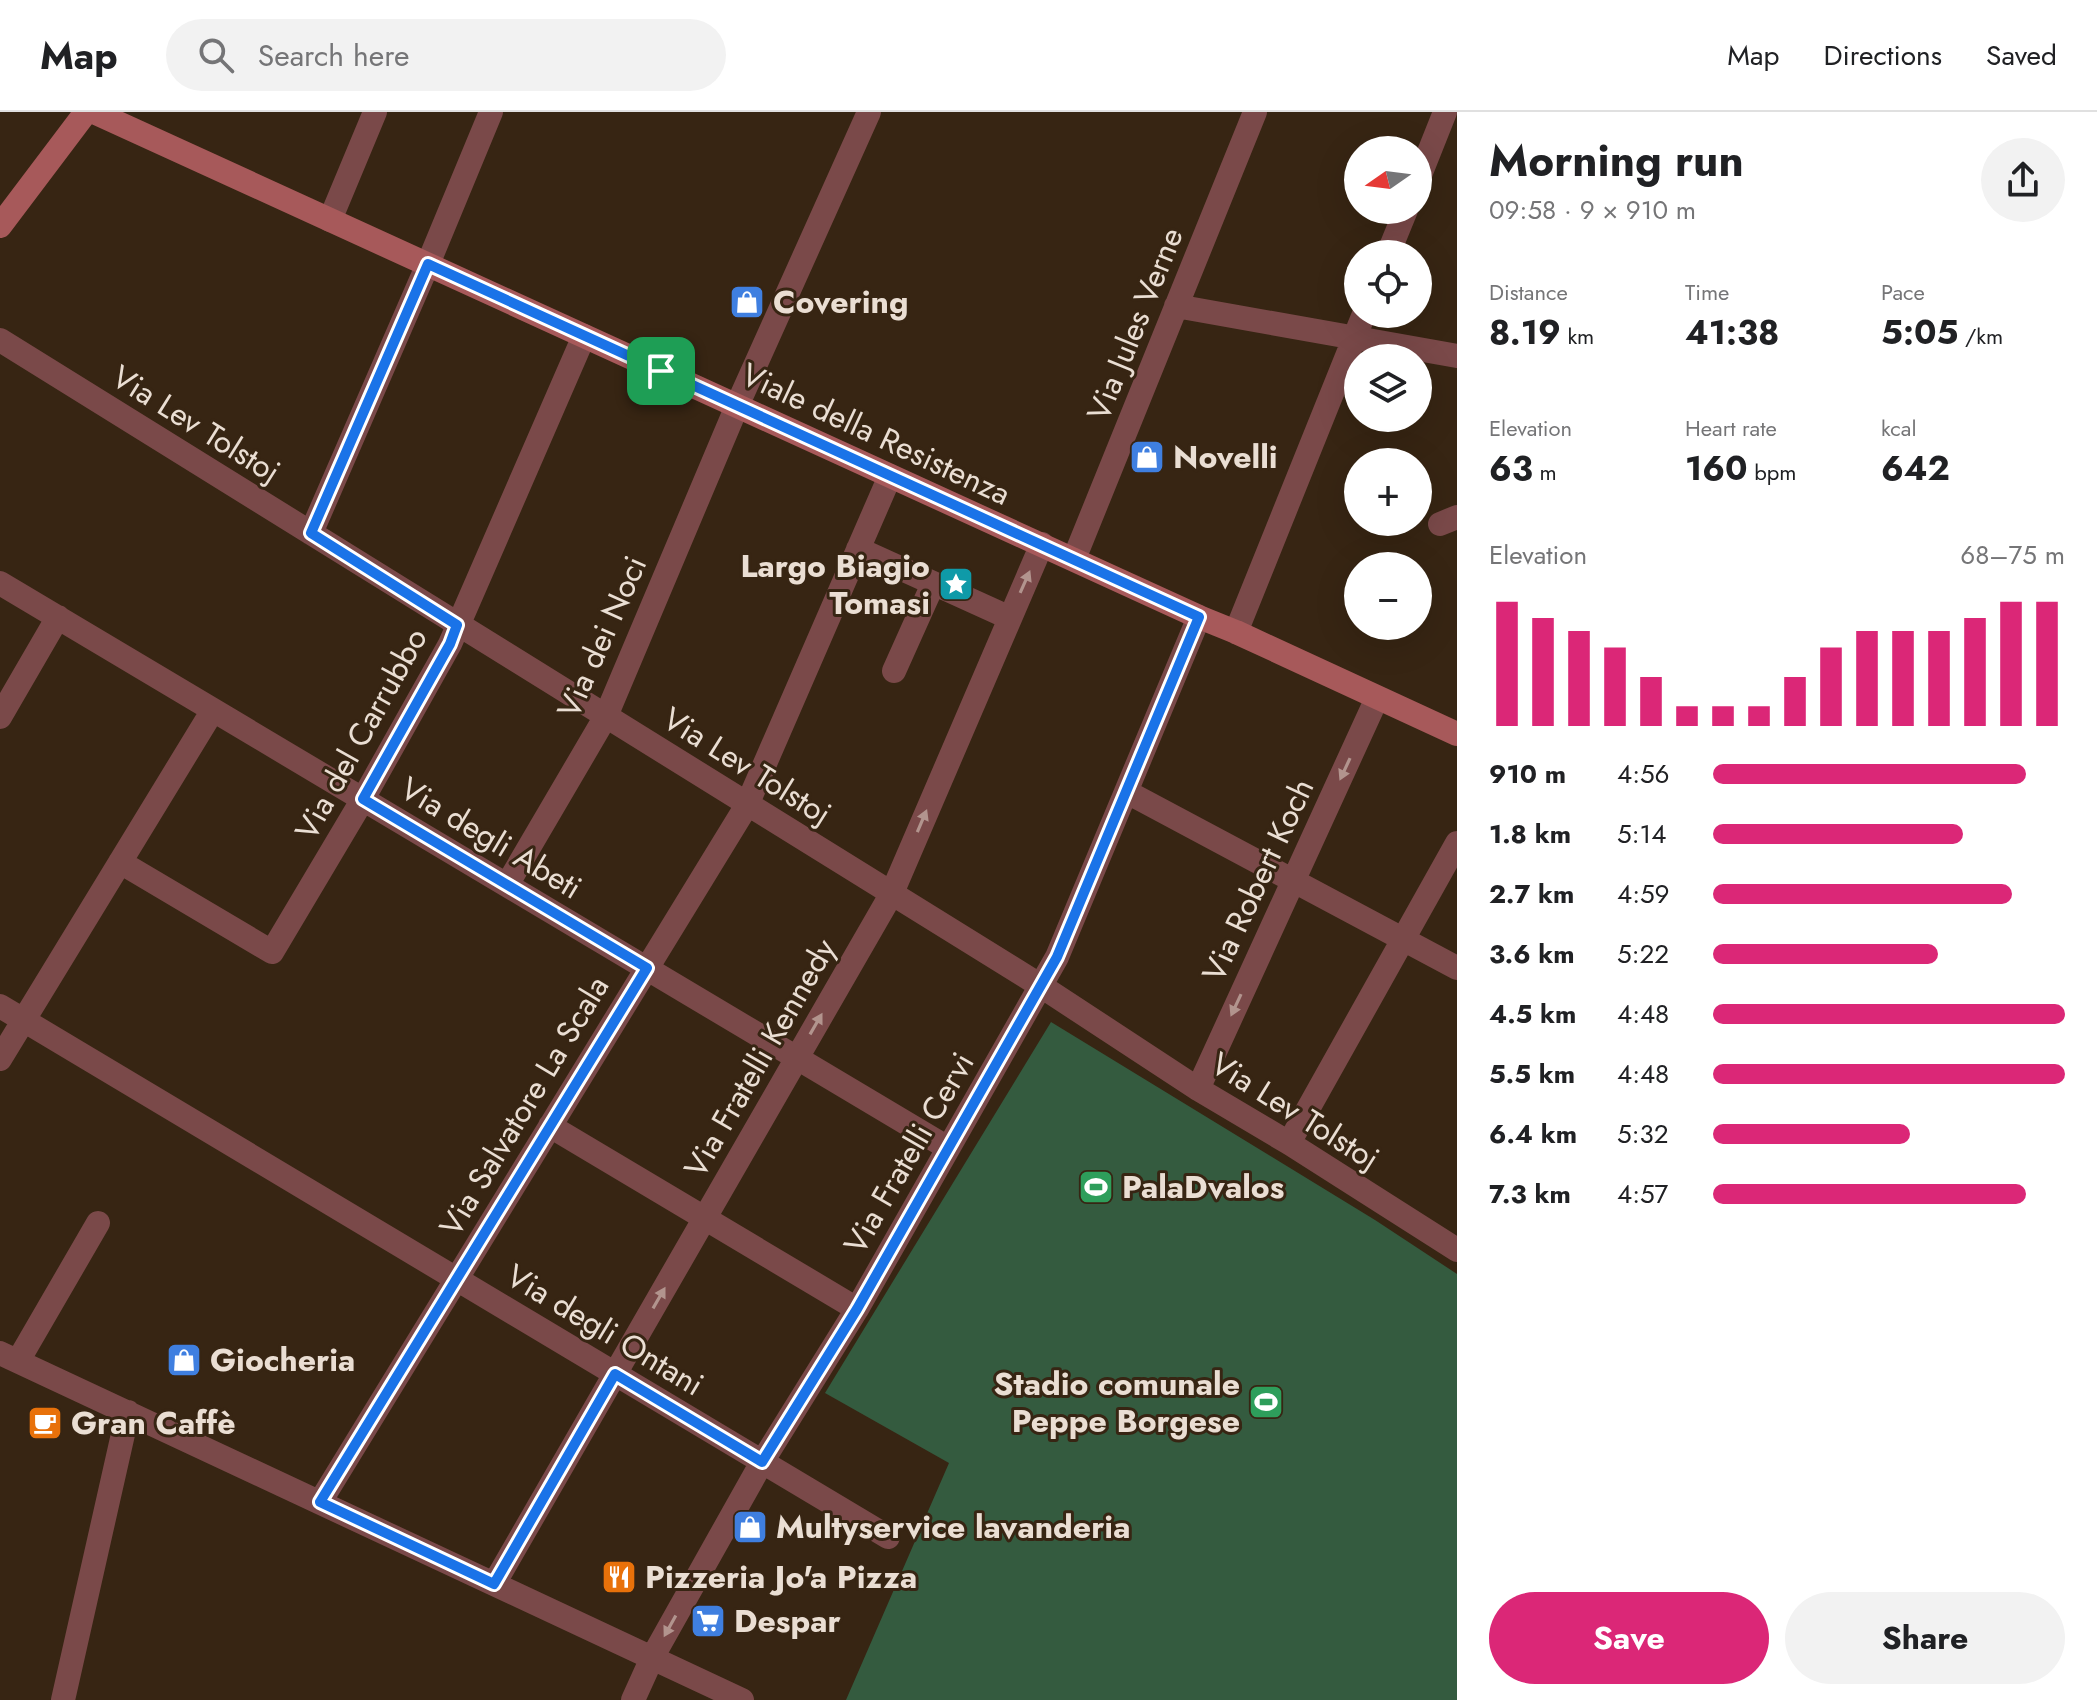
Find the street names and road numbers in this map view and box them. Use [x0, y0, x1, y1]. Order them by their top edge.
street label: Via Jules Verne [1075, 221, 1195, 427]
street label: Viale della Resistenza [734, 351, 1018, 517]
street label: Via Lev Tolstoj [103, 354, 289, 494]
street label: Via dei Noci [546, 549, 658, 725]
street label: Via del Carrubbo [284, 620, 438, 848]
street label: Via Lev Tolstoj [654, 696, 840, 836]
street label: Via degli Abeti [392, 766, 590, 910]
street label: Via Robert Koch [1191, 771, 1325, 989]
street label: Via Fratelli Kennedy [673, 929, 848, 1186]
street label: Via Salvatore La Scala [428, 967, 620, 1245]
street label: Via Lev Tolstoj [1202, 1041, 1388, 1181]
street label: Via Fratelli Cervi [833, 1044, 985, 1262]
street label: Via degli Ontani [498, 1253, 712, 1407]

